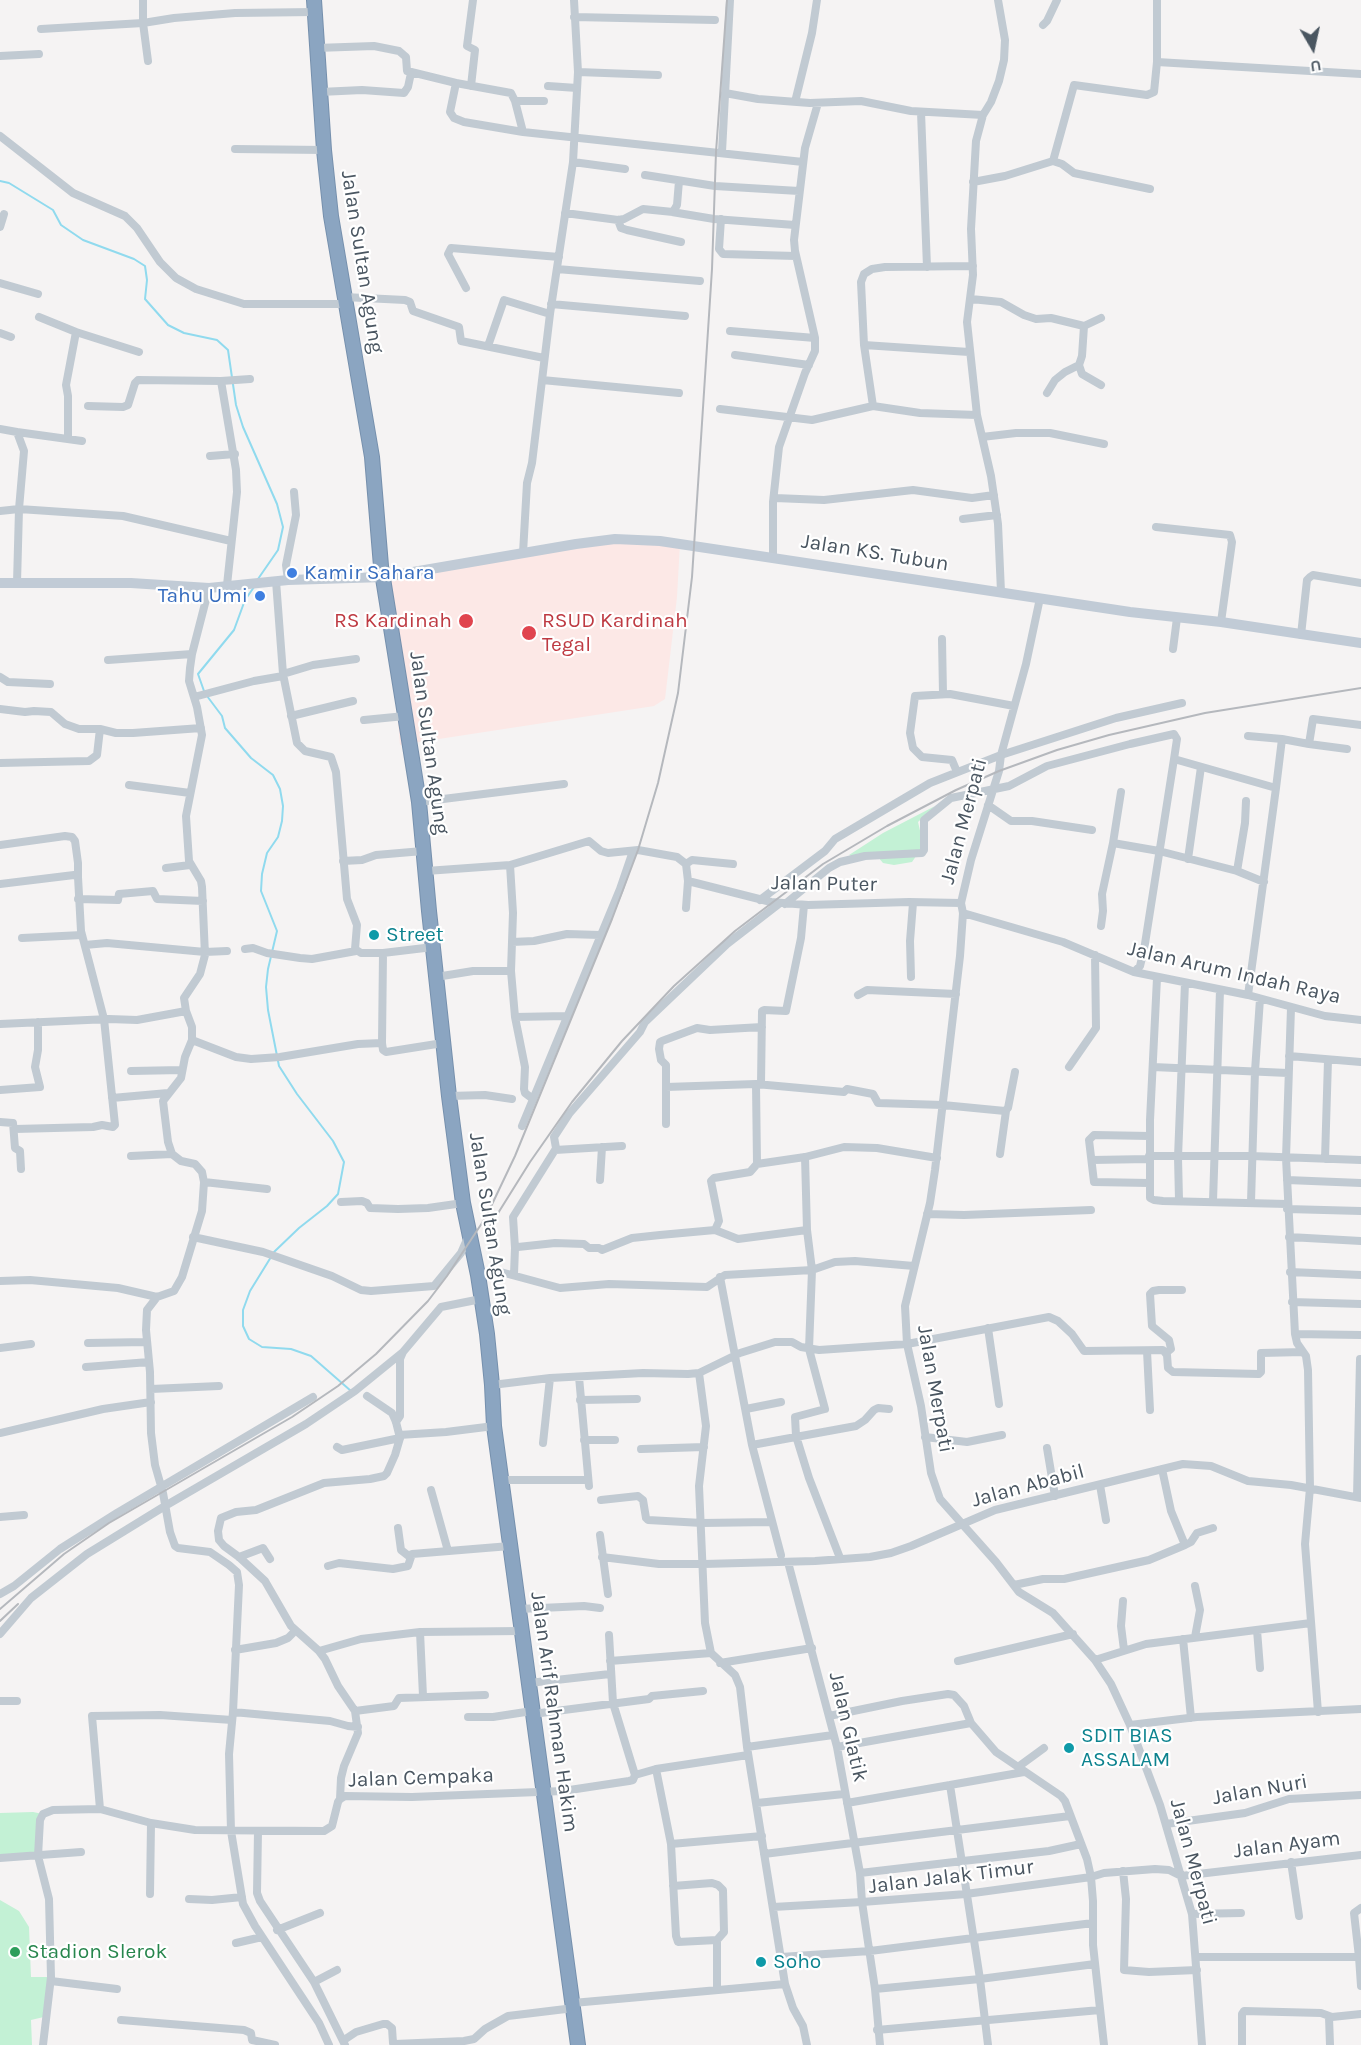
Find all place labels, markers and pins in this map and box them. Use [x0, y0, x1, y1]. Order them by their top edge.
place label: Kamir Sahara [304, 560, 434, 586]
marker: Kamir Sahara [285, 566, 299, 580]
place label: Tahu Umi [158, 583, 248, 609]
marker: Tahu Umi [253, 589, 267, 603]
place label: RS Kardinah [334, 608, 452, 634]
place label: RSUD Kardinah Tegal [542, 608, 688, 658]
marker: RS Kardinah [457, 612, 475, 630]
marker: RSUD Kardinah Tegal [520, 624, 538, 642]
place label: Street [386, 922, 444, 948]
marker: Street [367, 928, 381, 942]
place label: SDIT BIAS ASSALAM [1081, 1723, 1173, 1773]
marker: SDIT BIAS ASSALAM [1062, 1741, 1076, 1755]
place label: Stadion Slerok [27, 1939, 167, 1965]
marker: Stadion Slerok [8, 1945, 22, 1959]
place label: Soho [773, 1949, 821, 1975]
marker: Soho [754, 1955, 768, 1969]

